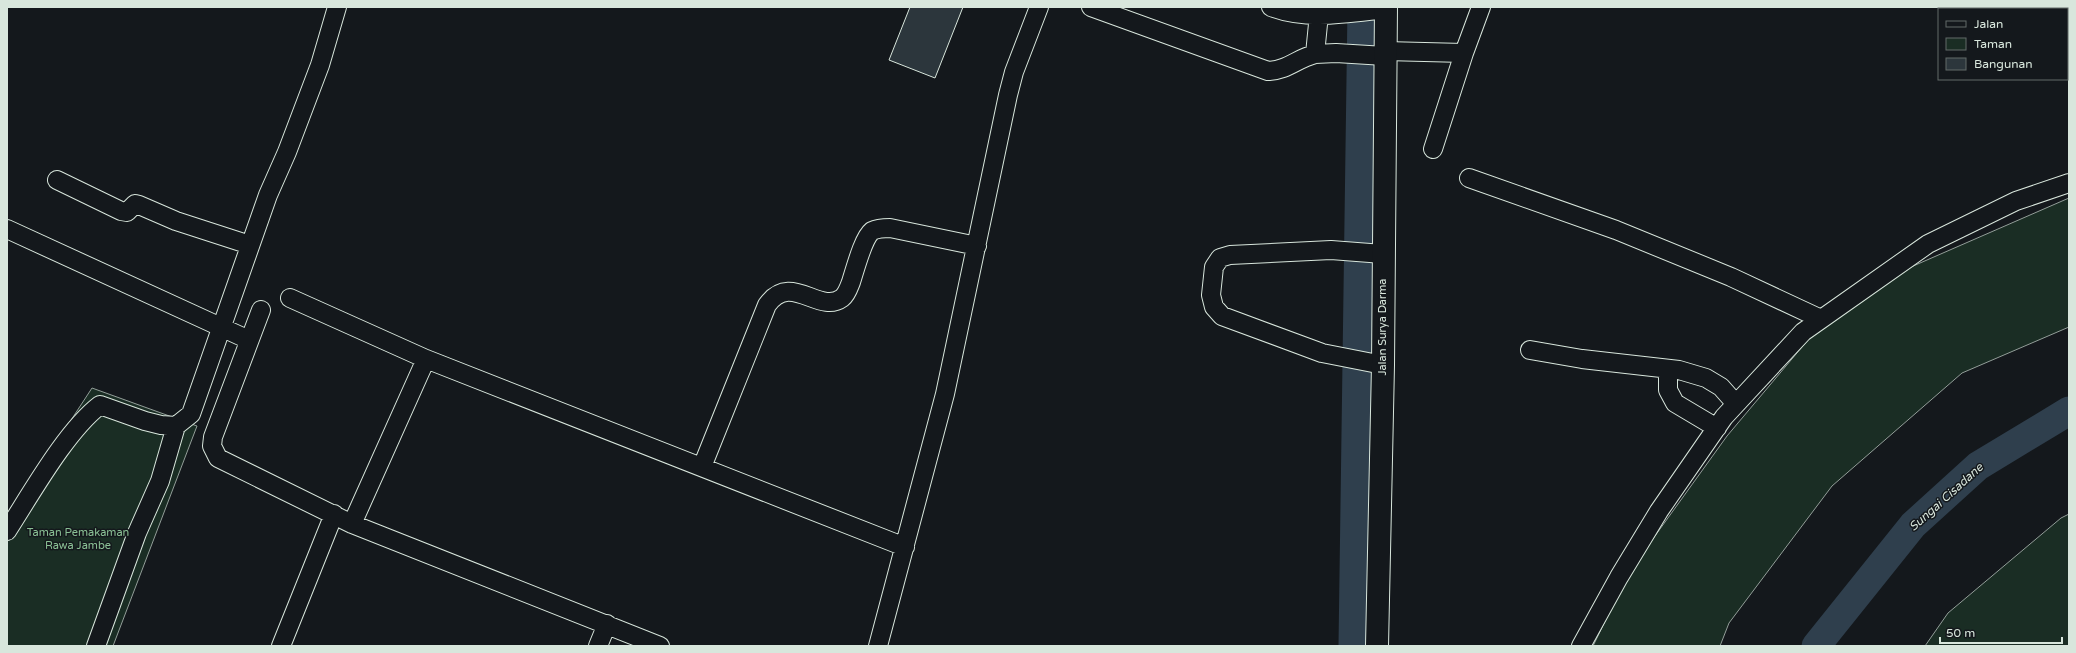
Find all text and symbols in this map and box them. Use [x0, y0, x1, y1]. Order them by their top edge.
legend [1938, 8, 2068, 80]
text: Jalan [1974, 17, 2003, 31]
text: Taman [1974, 37, 2012, 51]
text: Bangunan [1974, 57, 2033, 71]
street label: Jalan Surya Darma [1376, 278, 1389, 376]
water label: Sungai Cisadane [1906, 459, 1987, 534]
park label: Taman Pemakaman Rawa Jambe [27, 526, 129, 552]
scale bar [1940, 619, 2062, 645]
text: 50 m [1946, 626, 1975, 640]

